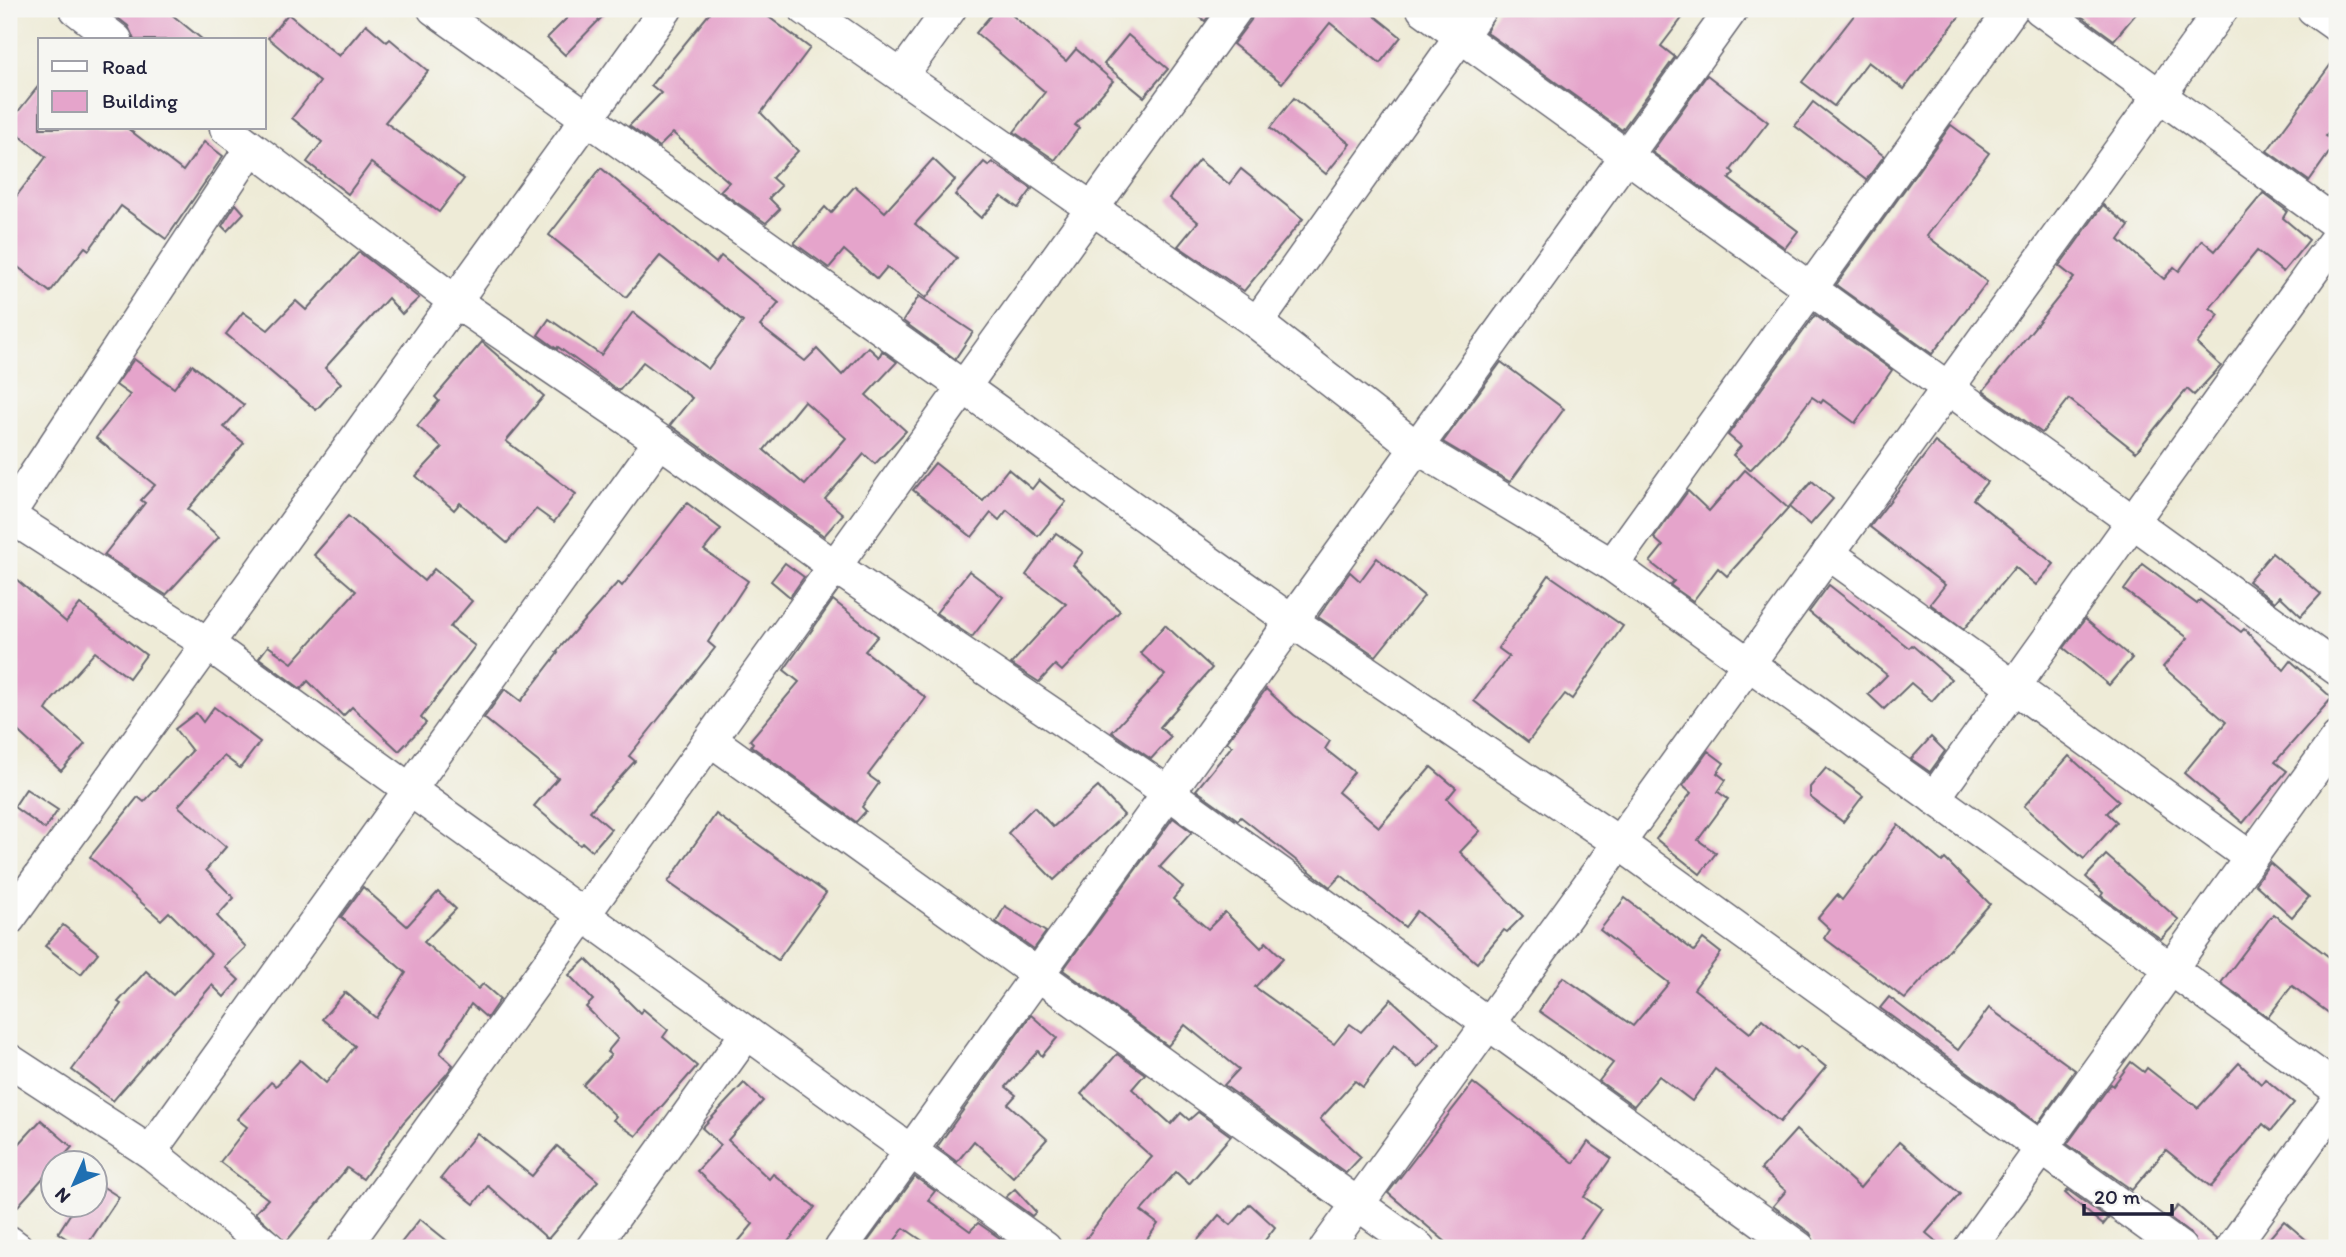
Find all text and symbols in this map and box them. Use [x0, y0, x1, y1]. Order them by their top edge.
legend [38, 38, 266, 130]
text: Road [102, 54, 148, 79]
text: Building [102, 88, 178, 113]
north arrow [38, 1148, 108, 1218]
scale bar [2084, 1173, 2171, 1217]
text: N [50, 1183, 75, 1208]
text: 20 m [2094, 1184, 2141, 1209]

